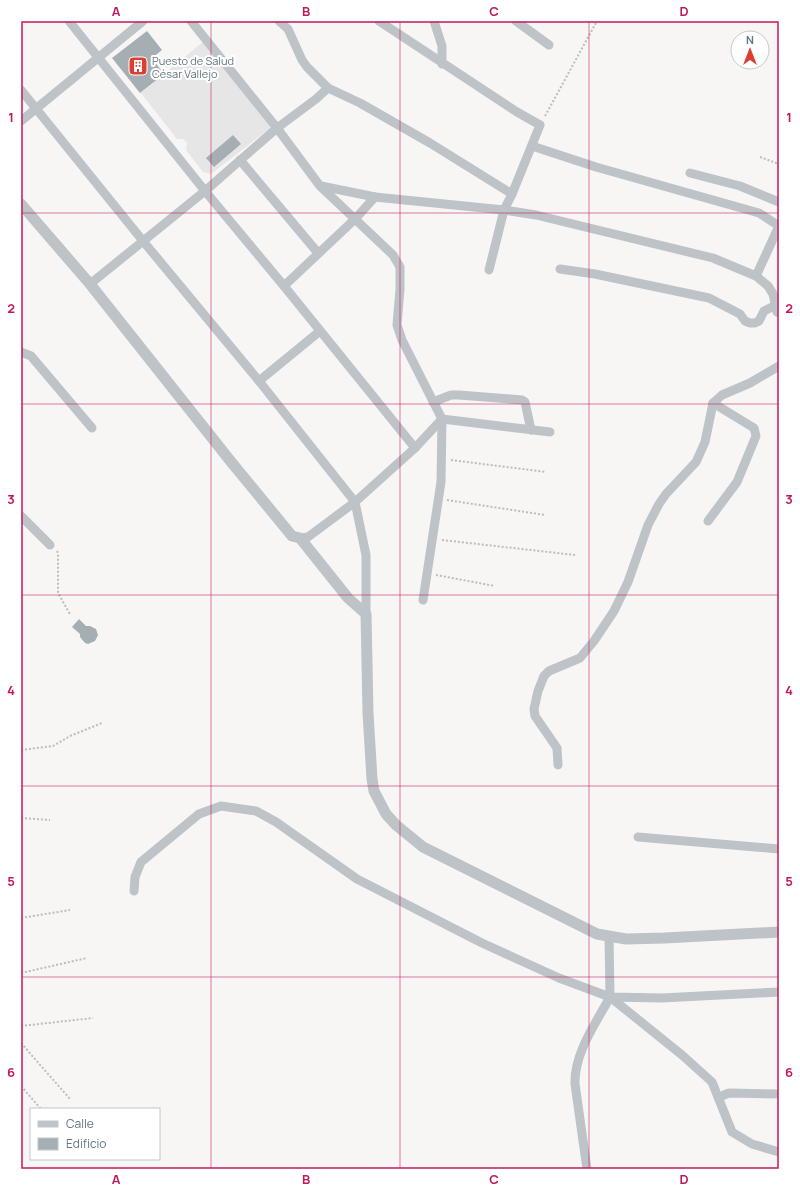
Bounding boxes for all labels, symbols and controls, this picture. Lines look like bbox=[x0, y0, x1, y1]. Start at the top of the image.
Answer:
text: A bbox=[112, 2, 121, 20]
text: B bbox=[302, 2, 310, 20]
text: C bbox=[489, 2, 499, 20]
text: D bbox=[679, 2, 689, 20]
north arrow bbox=[730, 30, 770, 70]
text: N bbox=[746, 32, 754, 47]
place label: Puesto de Salud César Vallejo bbox=[152, 53, 234, 81]
building icon: Puesto de Salud César Vallejo bbox=[127, 55, 149, 77]
text: 1 bbox=[8, 108, 14, 126]
text: 1 bbox=[786, 108, 792, 126]
text: 2 bbox=[7, 299, 15, 317]
text: 2 bbox=[785, 299, 793, 317]
text: 3 bbox=[7, 490, 15, 508]
text: 3 bbox=[785, 490, 793, 508]
text: 4 bbox=[7, 681, 15, 699]
text: 4 bbox=[785, 681, 793, 699]
text: 5 bbox=[7, 872, 15, 890]
text: 5 bbox=[785, 872, 793, 890]
text: 6 bbox=[7, 1063, 15, 1081]
text: 6 bbox=[785, 1063, 793, 1081]
legend bbox=[30, 1108, 160, 1160]
text: Calle bbox=[66, 1115, 94, 1132]
text: Edificio bbox=[66, 1135, 106, 1152]
text: A bbox=[112, 1170, 121, 1188]
text: B bbox=[302, 1170, 310, 1188]
text: C bbox=[489, 1170, 499, 1188]
text: D bbox=[679, 1170, 689, 1188]

